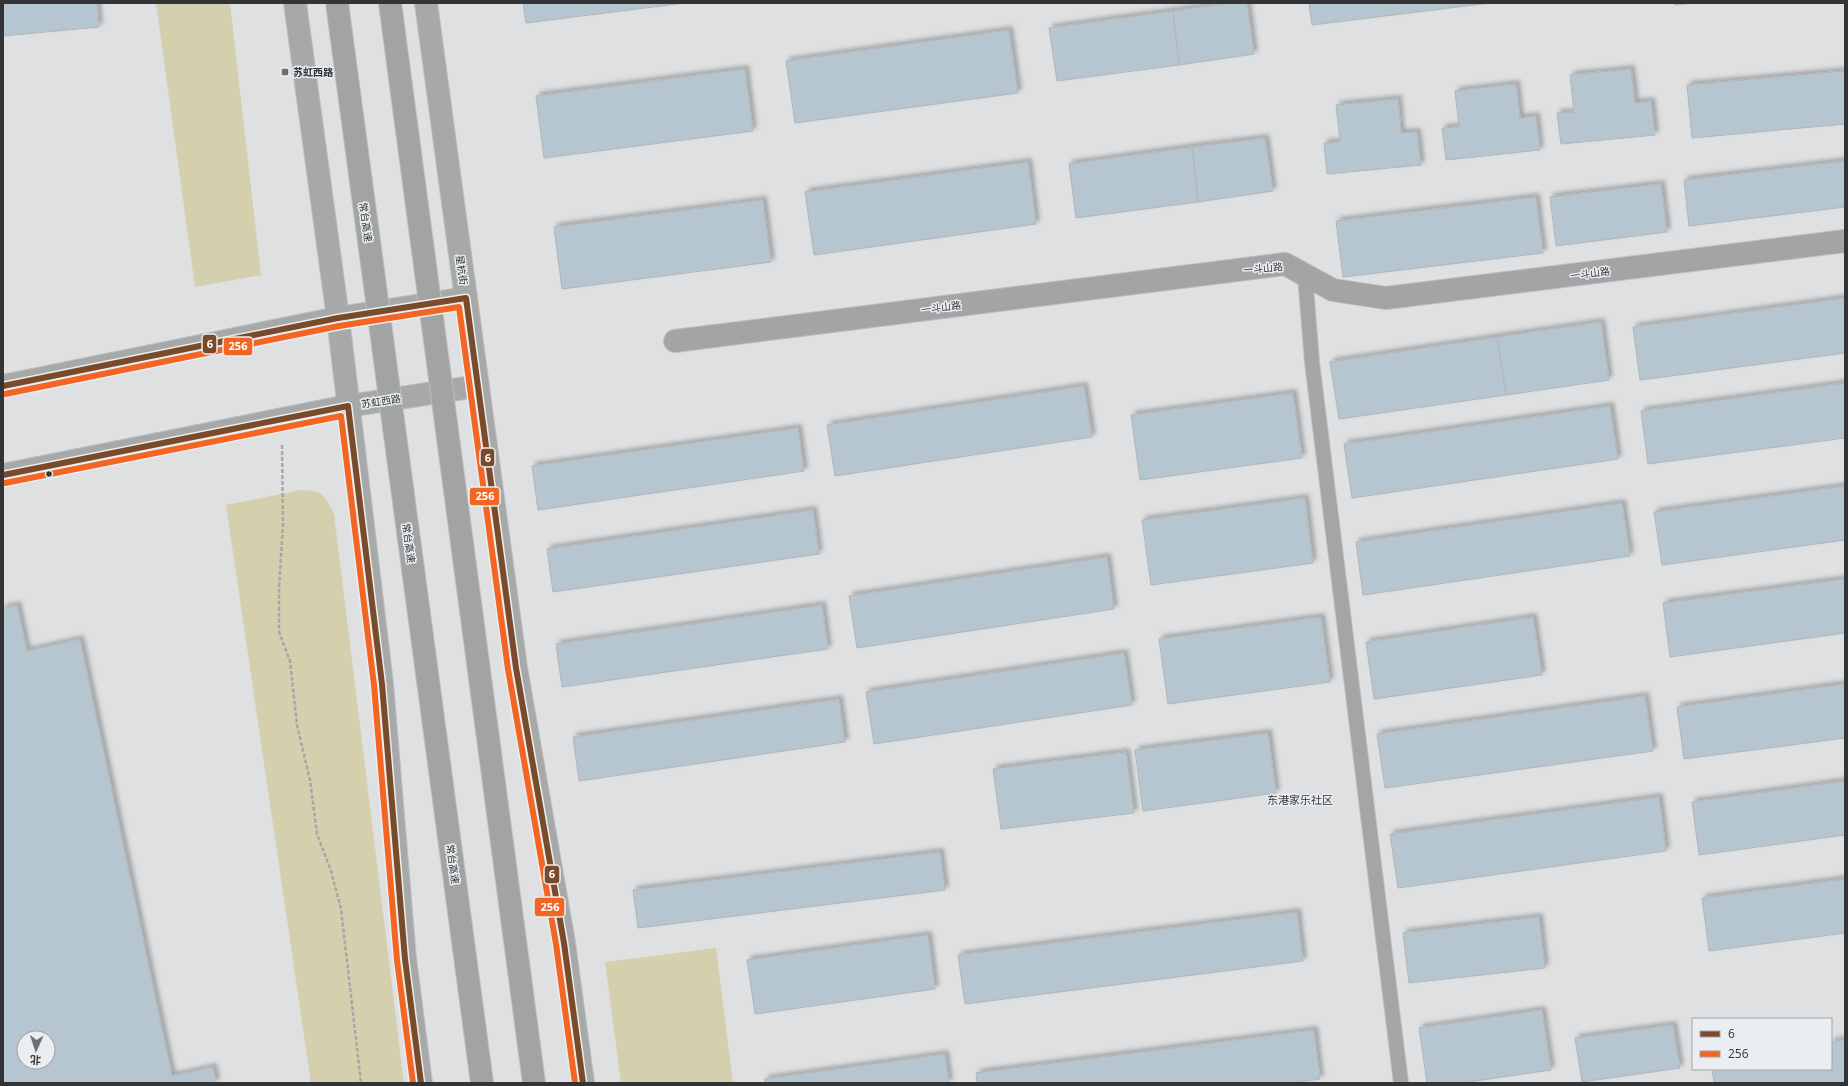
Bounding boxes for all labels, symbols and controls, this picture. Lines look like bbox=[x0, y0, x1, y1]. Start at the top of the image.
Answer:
place label: 苏虹西路 bbox=[293, 65, 334, 79]
marker: 苏虹西路 bbox=[280, 67, 290, 77]
street label: 常台高速 bbox=[356, 201, 376, 243]
street label: 星杭街 bbox=[453, 254, 471, 286]
street label: 一斗山路 bbox=[1242, 259, 1284, 277]
street label: 一斗山路 bbox=[1569, 264, 1611, 282]
street label: 一斗山路 bbox=[920, 298, 962, 316]
line badge: 6 bbox=[202, 334, 217, 354]
text: 6 bbox=[207, 336, 213, 351]
line badge: 256 bbox=[223, 337, 253, 356]
text: 256 bbox=[229, 338, 247, 353]
street label: 苏虹西路 bbox=[360, 391, 402, 411]
line badge: 6 bbox=[480, 448, 495, 467]
text: 6 bbox=[485, 450, 491, 465]
unlabelled marker bbox=[44, 469, 54, 479]
line badge: 256 bbox=[469, 487, 500, 506]
text: 256 bbox=[476, 488, 494, 503]
street label: 常台高速 bbox=[399, 522, 419, 564]
district label: 东港家乐社区 bbox=[1267, 792, 1333, 807]
street label: 常台高速 bbox=[443, 843, 463, 885]
line badge: 6 bbox=[544, 865, 560, 884]
text: 6 bbox=[549, 866, 555, 881]
line badge: 256 bbox=[534, 897, 565, 917]
text: 256 bbox=[541, 899, 559, 914]
legend bbox=[1692, 1018, 1832, 1070]
text: 6 bbox=[1728, 1025, 1735, 1042]
north arrow bbox=[16, 1030, 56, 1070]
text: 256 bbox=[1728, 1045, 1749, 1062]
text: 北 bbox=[30, 1053, 41, 1068]

